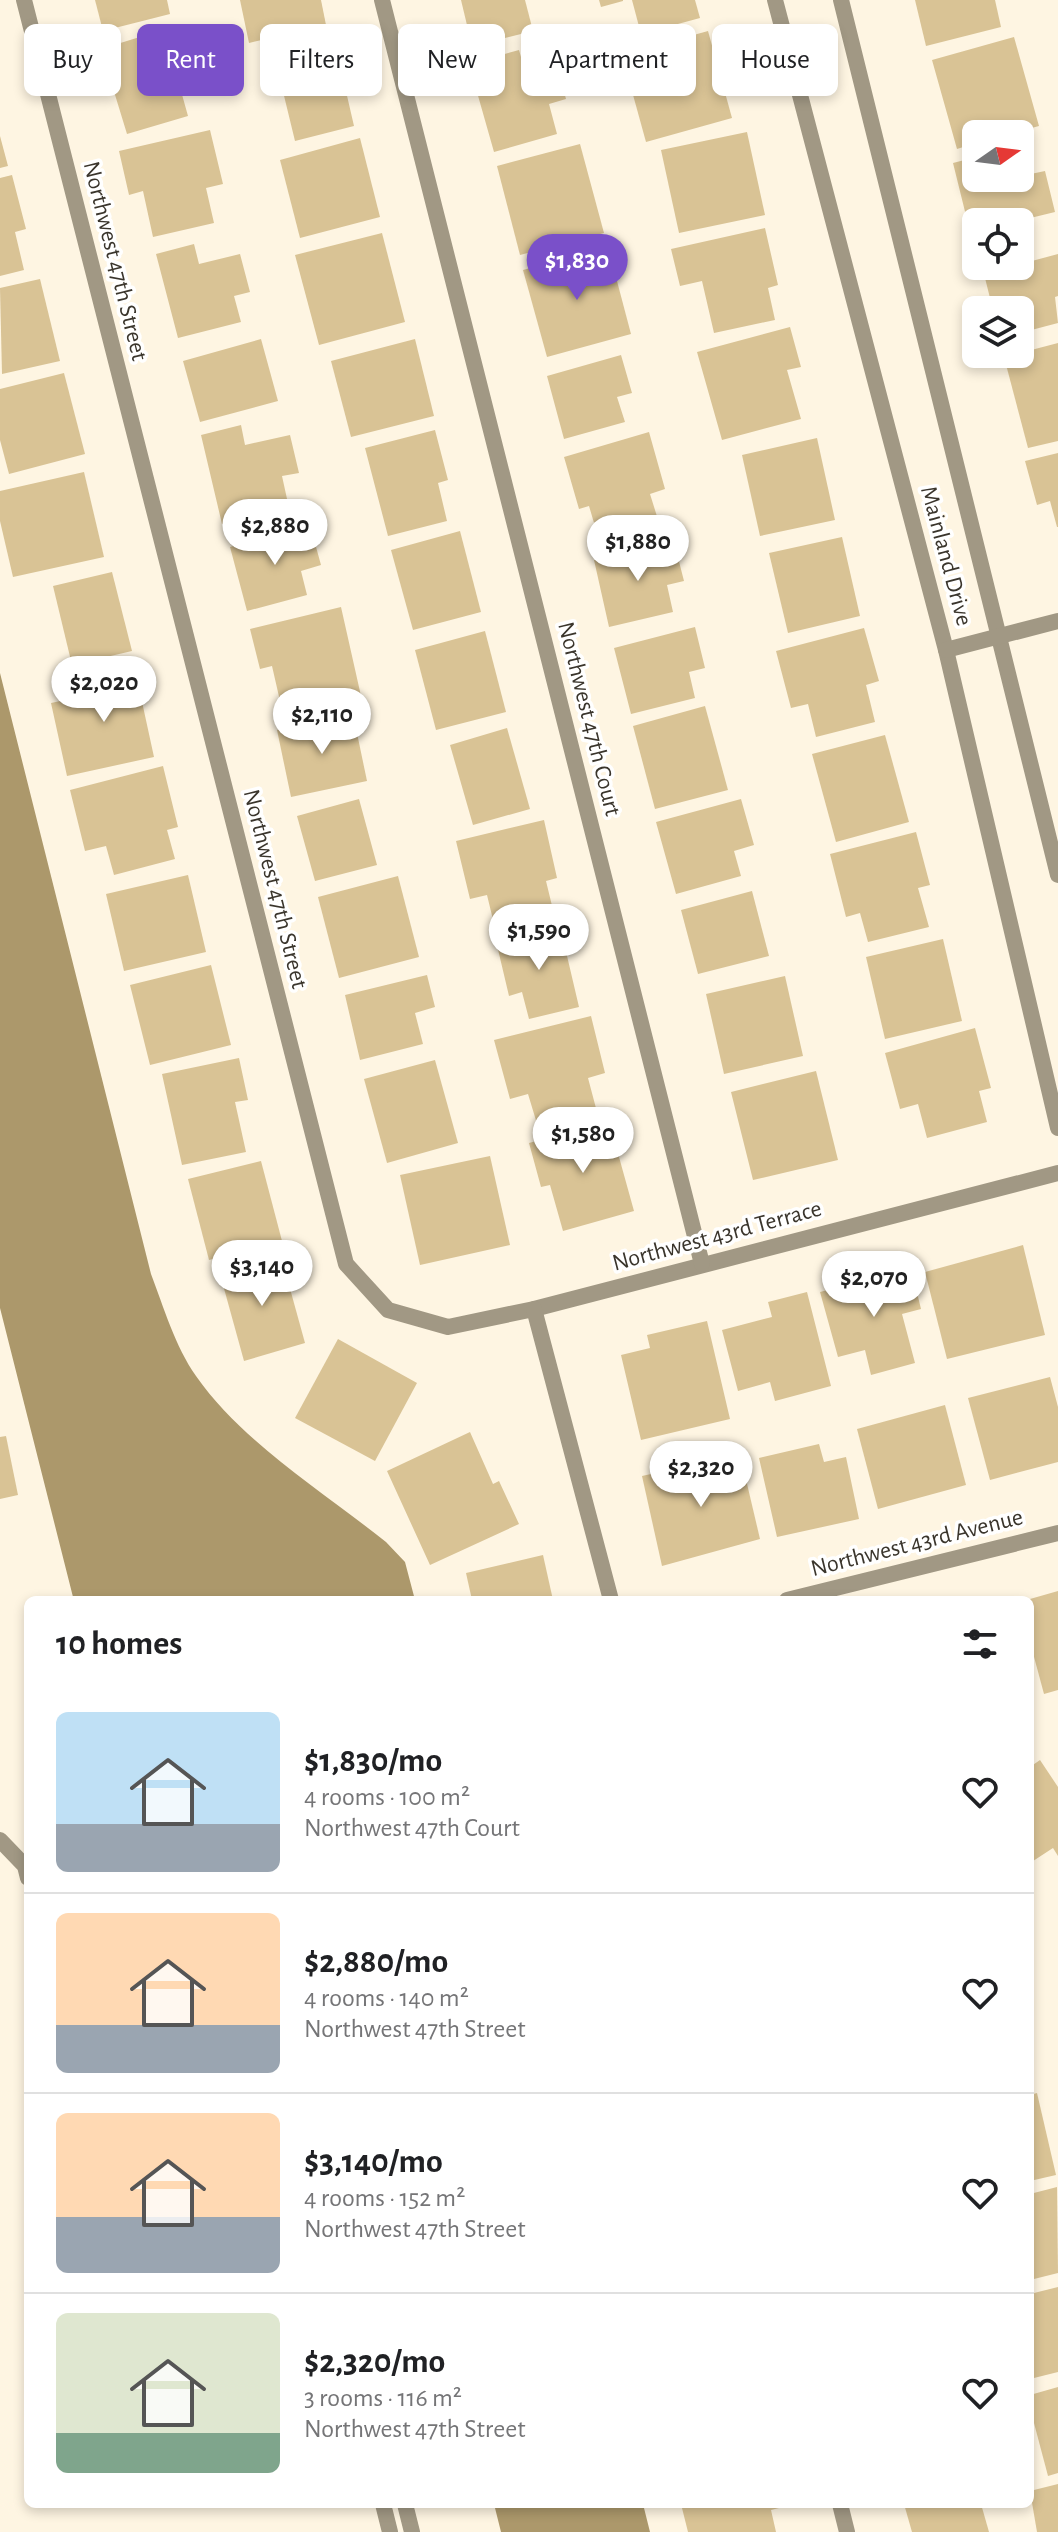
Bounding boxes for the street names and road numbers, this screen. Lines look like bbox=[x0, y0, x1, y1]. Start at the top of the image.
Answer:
street label: Northwest 47th Street bbox=[79, 159, 151, 363]
street label: Mainland Drive bbox=[916, 484, 976, 628]
street label: Northwest 47th Court bbox=[553, 619, 625, 819]
street label: Northwest 47th Street bbox=[239, 787, 311, 991]
street label: Northwest 43rd Terrace bbox=[610, 1196, 824, 1276]
street label: Northwest 43rd Avenue bbox=[808, 1505, 1026, 1581]

